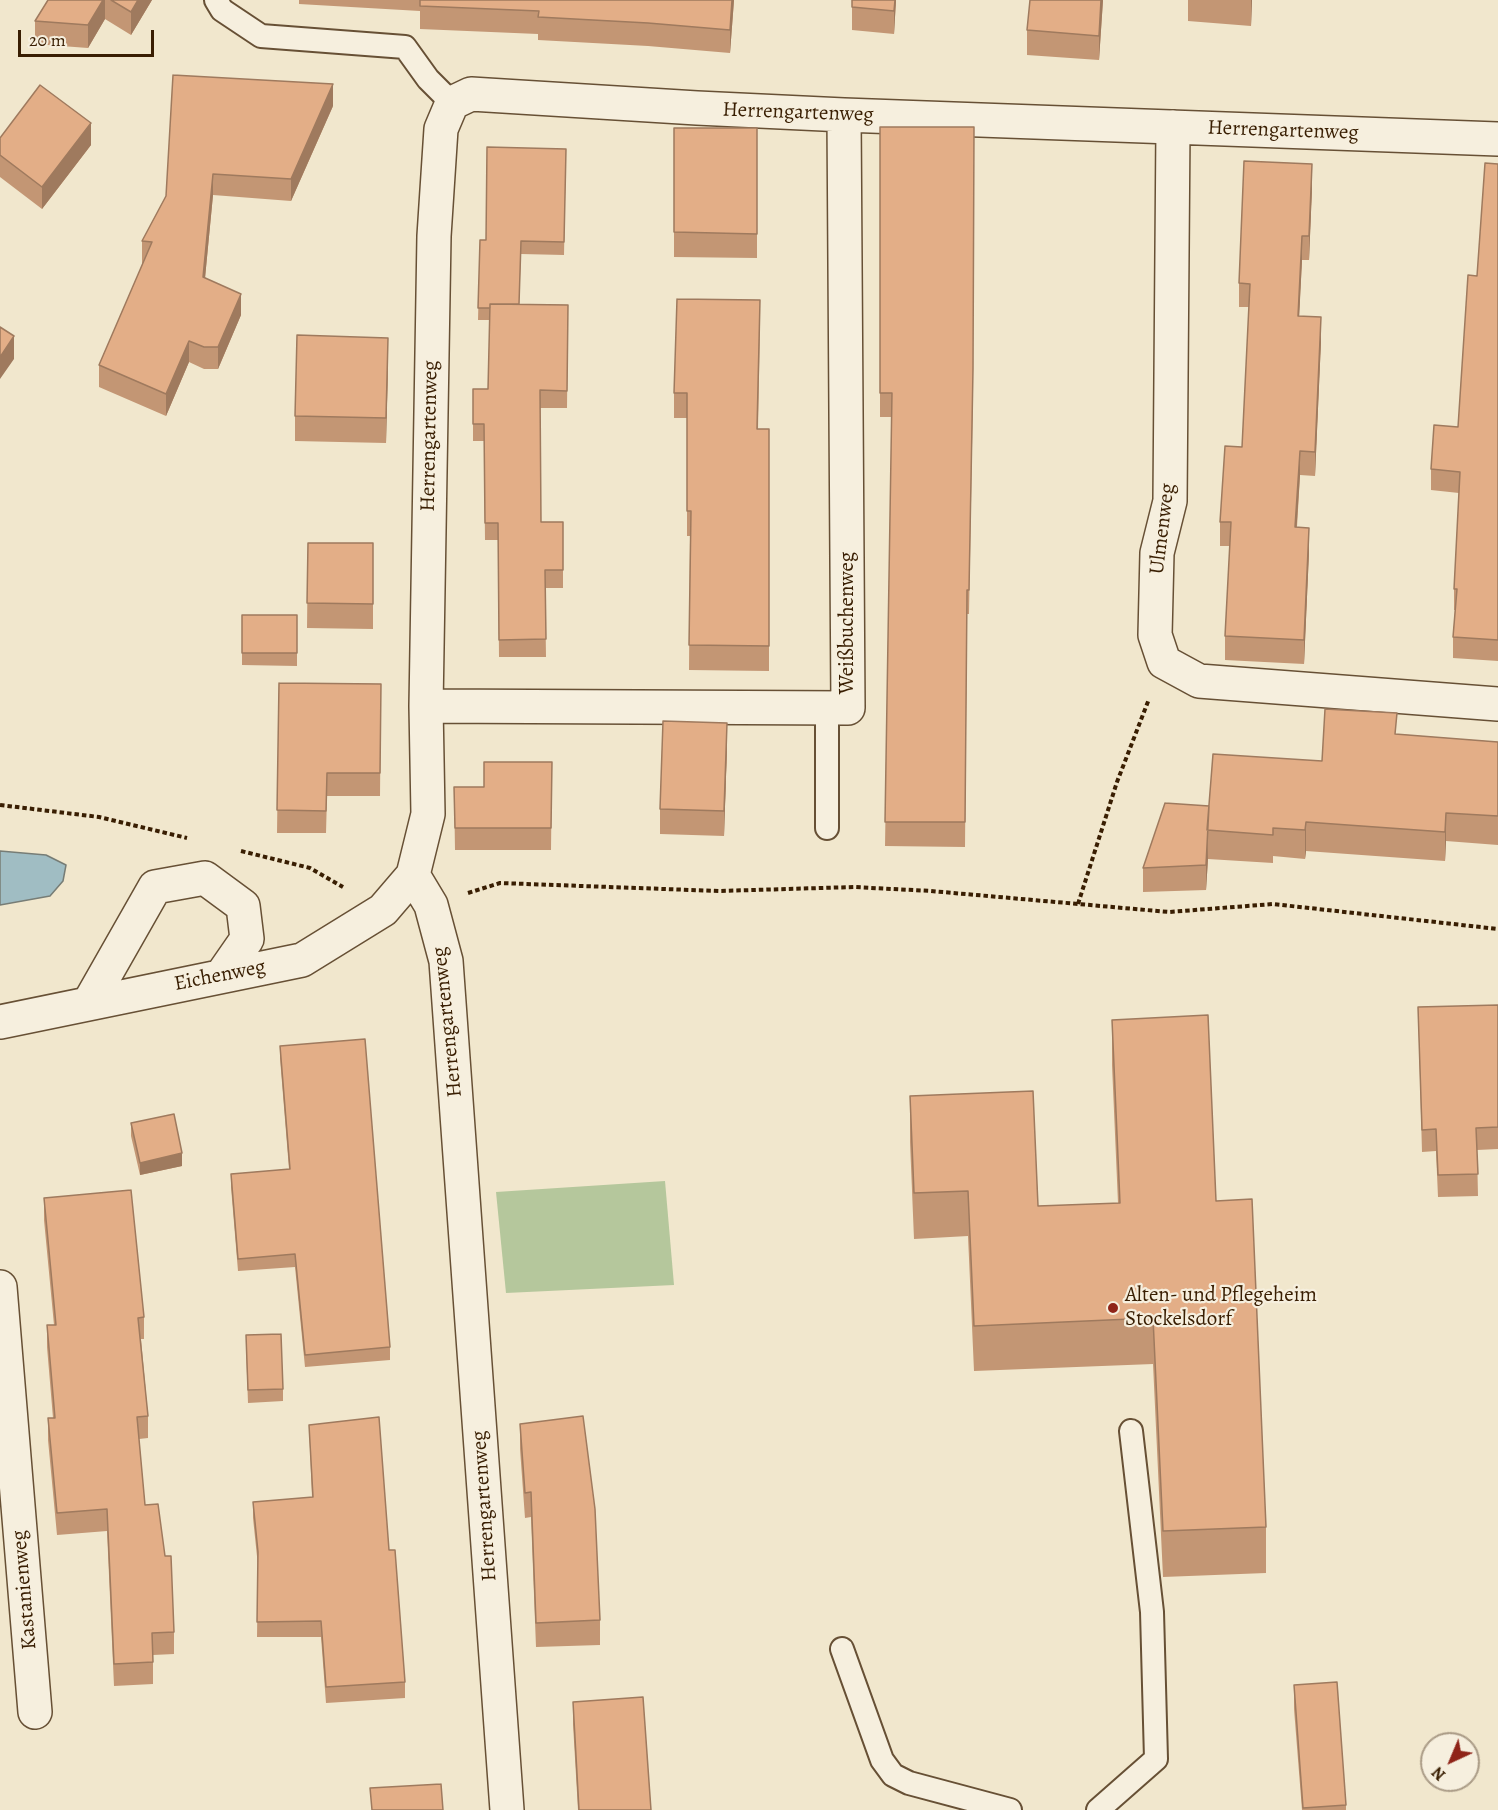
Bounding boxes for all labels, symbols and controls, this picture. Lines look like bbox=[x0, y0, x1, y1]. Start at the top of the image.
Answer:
scale bar bbox=[21, 18, 158, 56]
text: 20 m bbox=[29, 28, 66, 52]
street label: Herrengartenweg bbox=[722, 98, 874, 128]
street label: Herrengartenweg bbox=[1207, 116, 1359, 146]
street label: Herrengartenweg bbox=[416, 360, 444, 512]
street label: Ulmenweg bbox=[1145, 482, 1181, 576]
street label: Weißbuchenweg bbox=[835, 552, 861, 694]
street label: Herrengartenweg bbox=[428, 945, 468, 1099]
street label: Eichenweg bbox=[172, 955, 268, 997]
place label: Alten- und Pflegeheim Stockelsdorf bbox=[1125, 1283, 1317, 1333]
marker: Alten- und Pflegeheim Stockelsdorf bbox=[1106, 1301, 1120, 1315]
street label: Herrengartenweg bbox=[467, 1430, 503, 1582]
street label: Kastanienweg bbox=[7, 1529, 43, 1651]
north arrow bbox=[1420, 1732, 1480, 1792]
text: N bbox=[1427, 1762, 1451, 1785]

